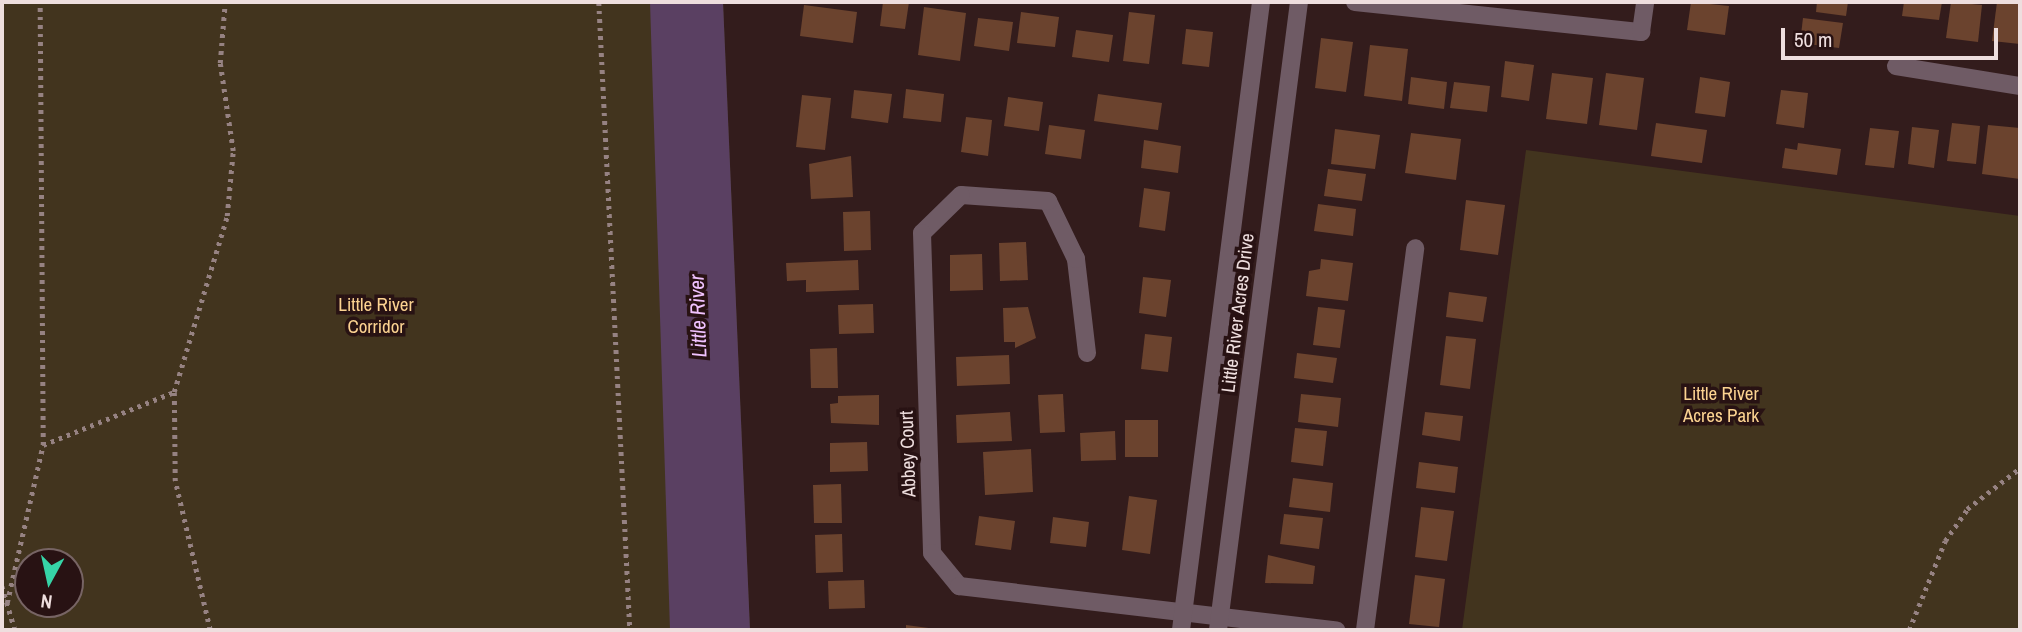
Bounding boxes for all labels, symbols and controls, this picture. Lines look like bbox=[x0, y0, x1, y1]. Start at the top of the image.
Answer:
scale bar bbox=[1784, 14, 2001, 58]
text: 50 m bbox=[1794, 25, 1832, 54]
street label: Little River Acres Drive bbox=[1217, 232, 1259, 394]
water label: Little River bbox=[684, 274, 712, 358]
park label: Little River Corridor bbox=[338, 294, 414, 338]
park label: Little River Acres Park bbox=[1683, 383, 1759, 427]
street label: Abbey Court bbox=[895, 410, 921, 498]
north arrow bbox=[14, 548, 84, 618]
text: N bbox=[39, 588, 54, 615]

